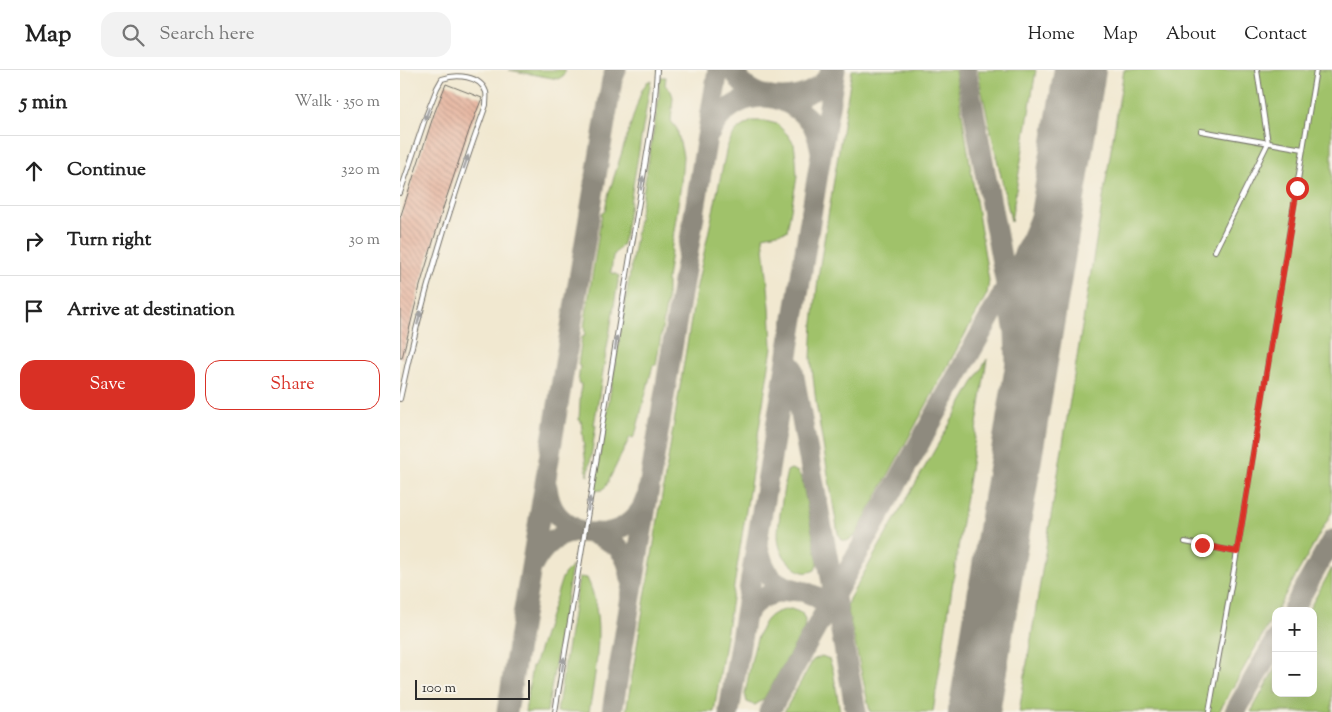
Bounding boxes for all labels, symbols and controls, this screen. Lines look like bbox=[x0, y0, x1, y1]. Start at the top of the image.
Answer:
search box bbox=[101, 12, 451, 57]
text: Map bbox=[25, 18, 71, 52]
icon: search bbox=[119, 21, 147, 49]
text: Search here bbox=[159, 21, 255, 48]
text: Home bbox=[1028, 22, 1075, 48]
text: Map bbox=[1103, 22, 1138, 48]
text: About bbox=[1166, 22, 1216, 48]
text: Contact bbox=[1244, 22, 1307, 48]
text: 5 min bbox=[20, 88, 67, 118]
text: Walk · 350 m bbox=[295, 91, 380, 114]
one-way arrow bbox=[423, 107, 431, 122]
one-way arrow bbox=[462, 154, 470, 169]
icon: ahead bbox=[20, 157, 48, 185]
text: Continue bbox=[67, 157, 146, 184]
text: 320 m bbox=[341, 159, 380, 182]
one-way arrow bbox=[639, 175, 647, 191]
route start bbox=[1286, 177, 1309, 200]
icon: right bbox=[20, 227, 48, 255]
text: Turn right bbox=[67, 227, 151, 254]
text: 30 m bbox=[349, 229, 380, 252]
icon: arrive bbox=[20, 297, 48, 325]
text: Arrive at destination bbox=[67, 297, 235, 324]
one-way arrow bbox=[415, 310, 423, 325]
one-way arrow bbox=[612, 335, 620, 351]
button: Save bbox=[20, 360, 195, 410]
button: Share bbox=[205, 360, 380, 410]
one-way arrow bbox=[586, 495, 594, 511]
route end bbox=[1191, 534, 1214, 557]
map controls bbox=[1272, 607, 1317, 697]
button: + bbox=[1272, 607, 1317, 652]
button: − bbox=[1272, 652, 1317, 697]
one-way arrow bbox=[559, 656, 567, 672]
scale bar bbox=[415, 677, 530, 700]
text: 100 m bbox=[422, 679, 456, 699]

